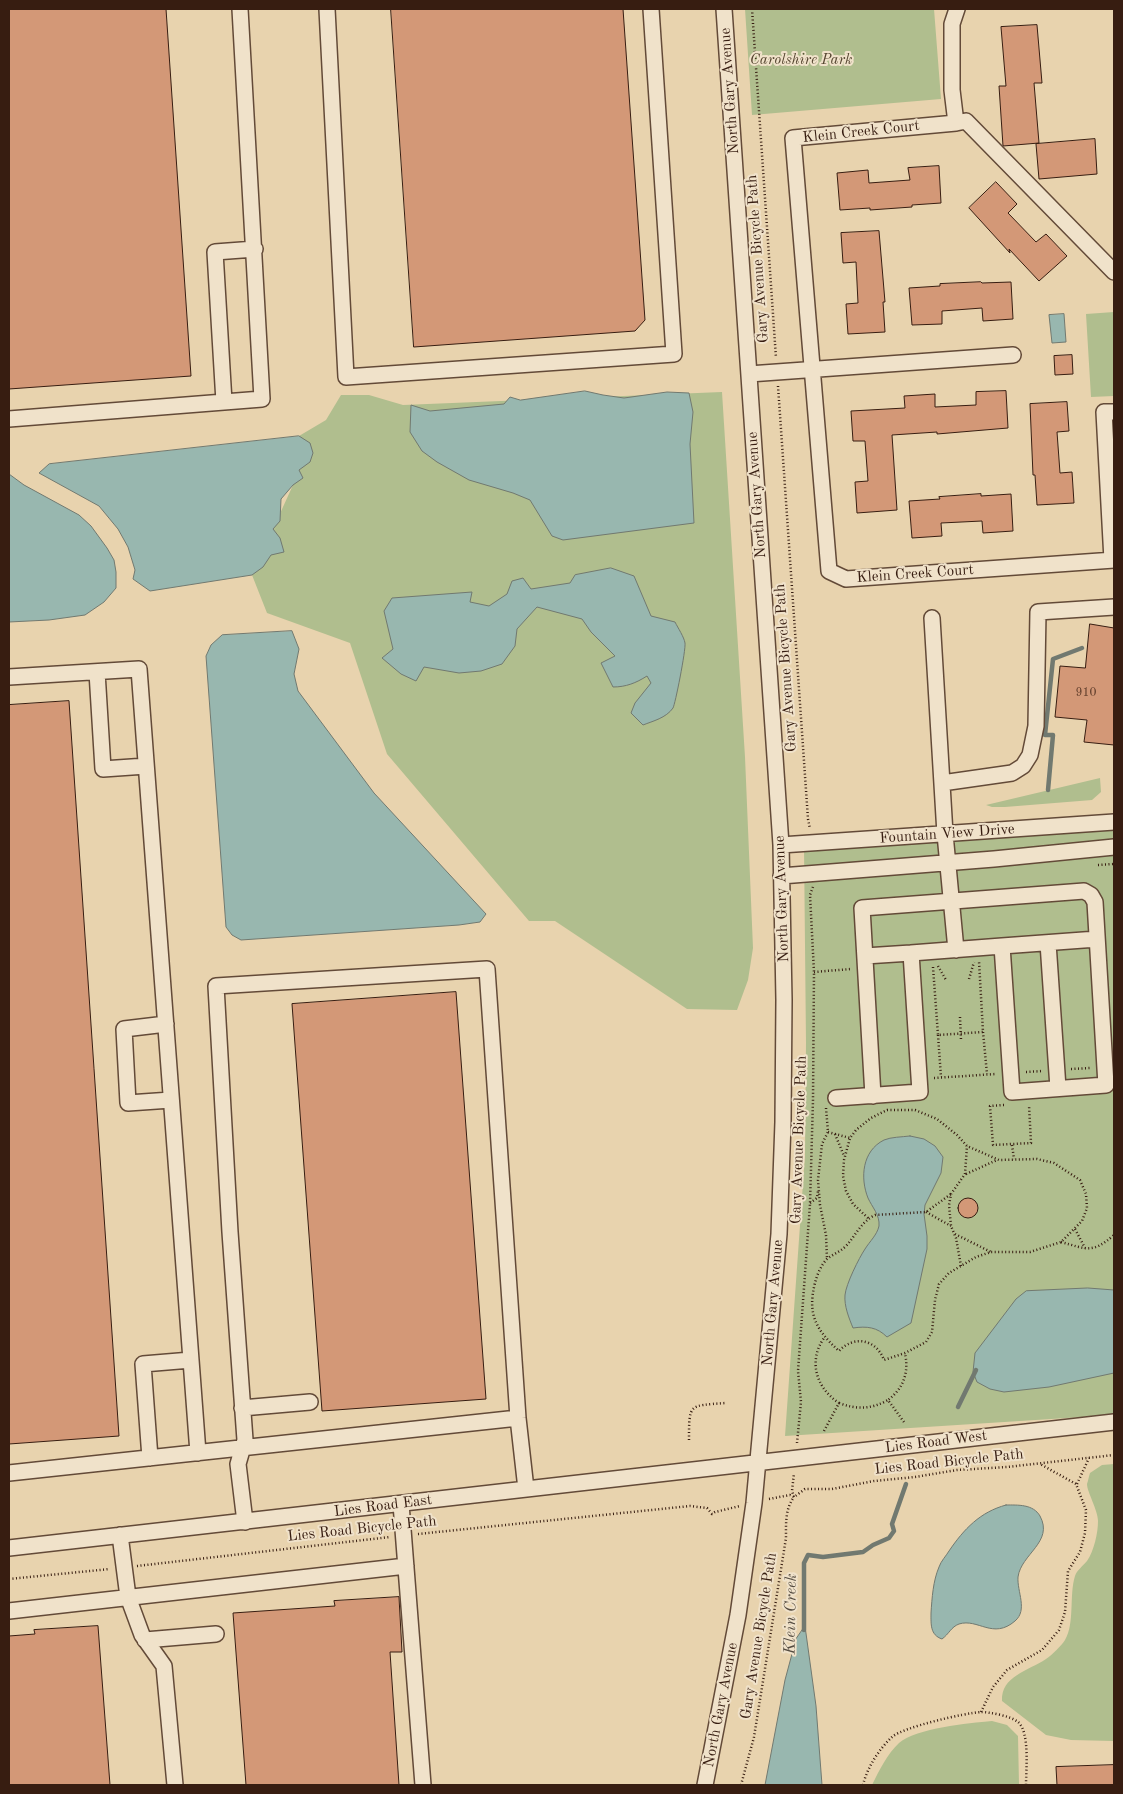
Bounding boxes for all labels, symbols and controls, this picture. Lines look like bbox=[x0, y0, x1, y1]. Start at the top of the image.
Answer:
street label: North Gary Avenue bbox=[717, 27, 743, 155]
park label: Carolshire Park bbox=[750, 51, 852, 69]
street label: Klein Creek Court bbox=[802, 117, 920, 147]
street label: Gary Avenue Bicycle Path bbox=[743, 174, 773, 344]
street label: North Gary Avenue bbox=[744, 431, 770, 559]
street label: Klein Creek Court bbox=[856, 561, 974, 587]
street label: Gary Avenue Bicycle Path bbox=[771, 583, 801, 753]
house number: 910 bbox=[1076, 686, 1096, 700]
street label: Fountain View Drive bbox=[879, 820, 1015, 848]
street label: North Gary Avenue bbox=[771, 835, 793, 963]
street label: Gary Avenue Bicycle Path bbox=[787, 1055, 811, 1225]
street label: North Gary Avenue bbox=[759, 1239, 787, 1367]
street label: Lies Road West bbox=[884, 1427, 988, 1457]
street label: Lies Road Bicycle Path bbox=[874, 1445, 1024, 1479]
street label: Lies Road East bbox=[333, 1491, 433, 1521]
street label: Lies Road Bicycle Path bbox=[287, 1512, 437, 1546]
street label: Gary Avenue Bicycle Path bbox=[737, 1551, 781, 1721]
water label: Klein Creek bbox=[781, 1573, 801, 1655]
street label: North Gary Avenue bbox=[700, 1641, 742, 1769]

